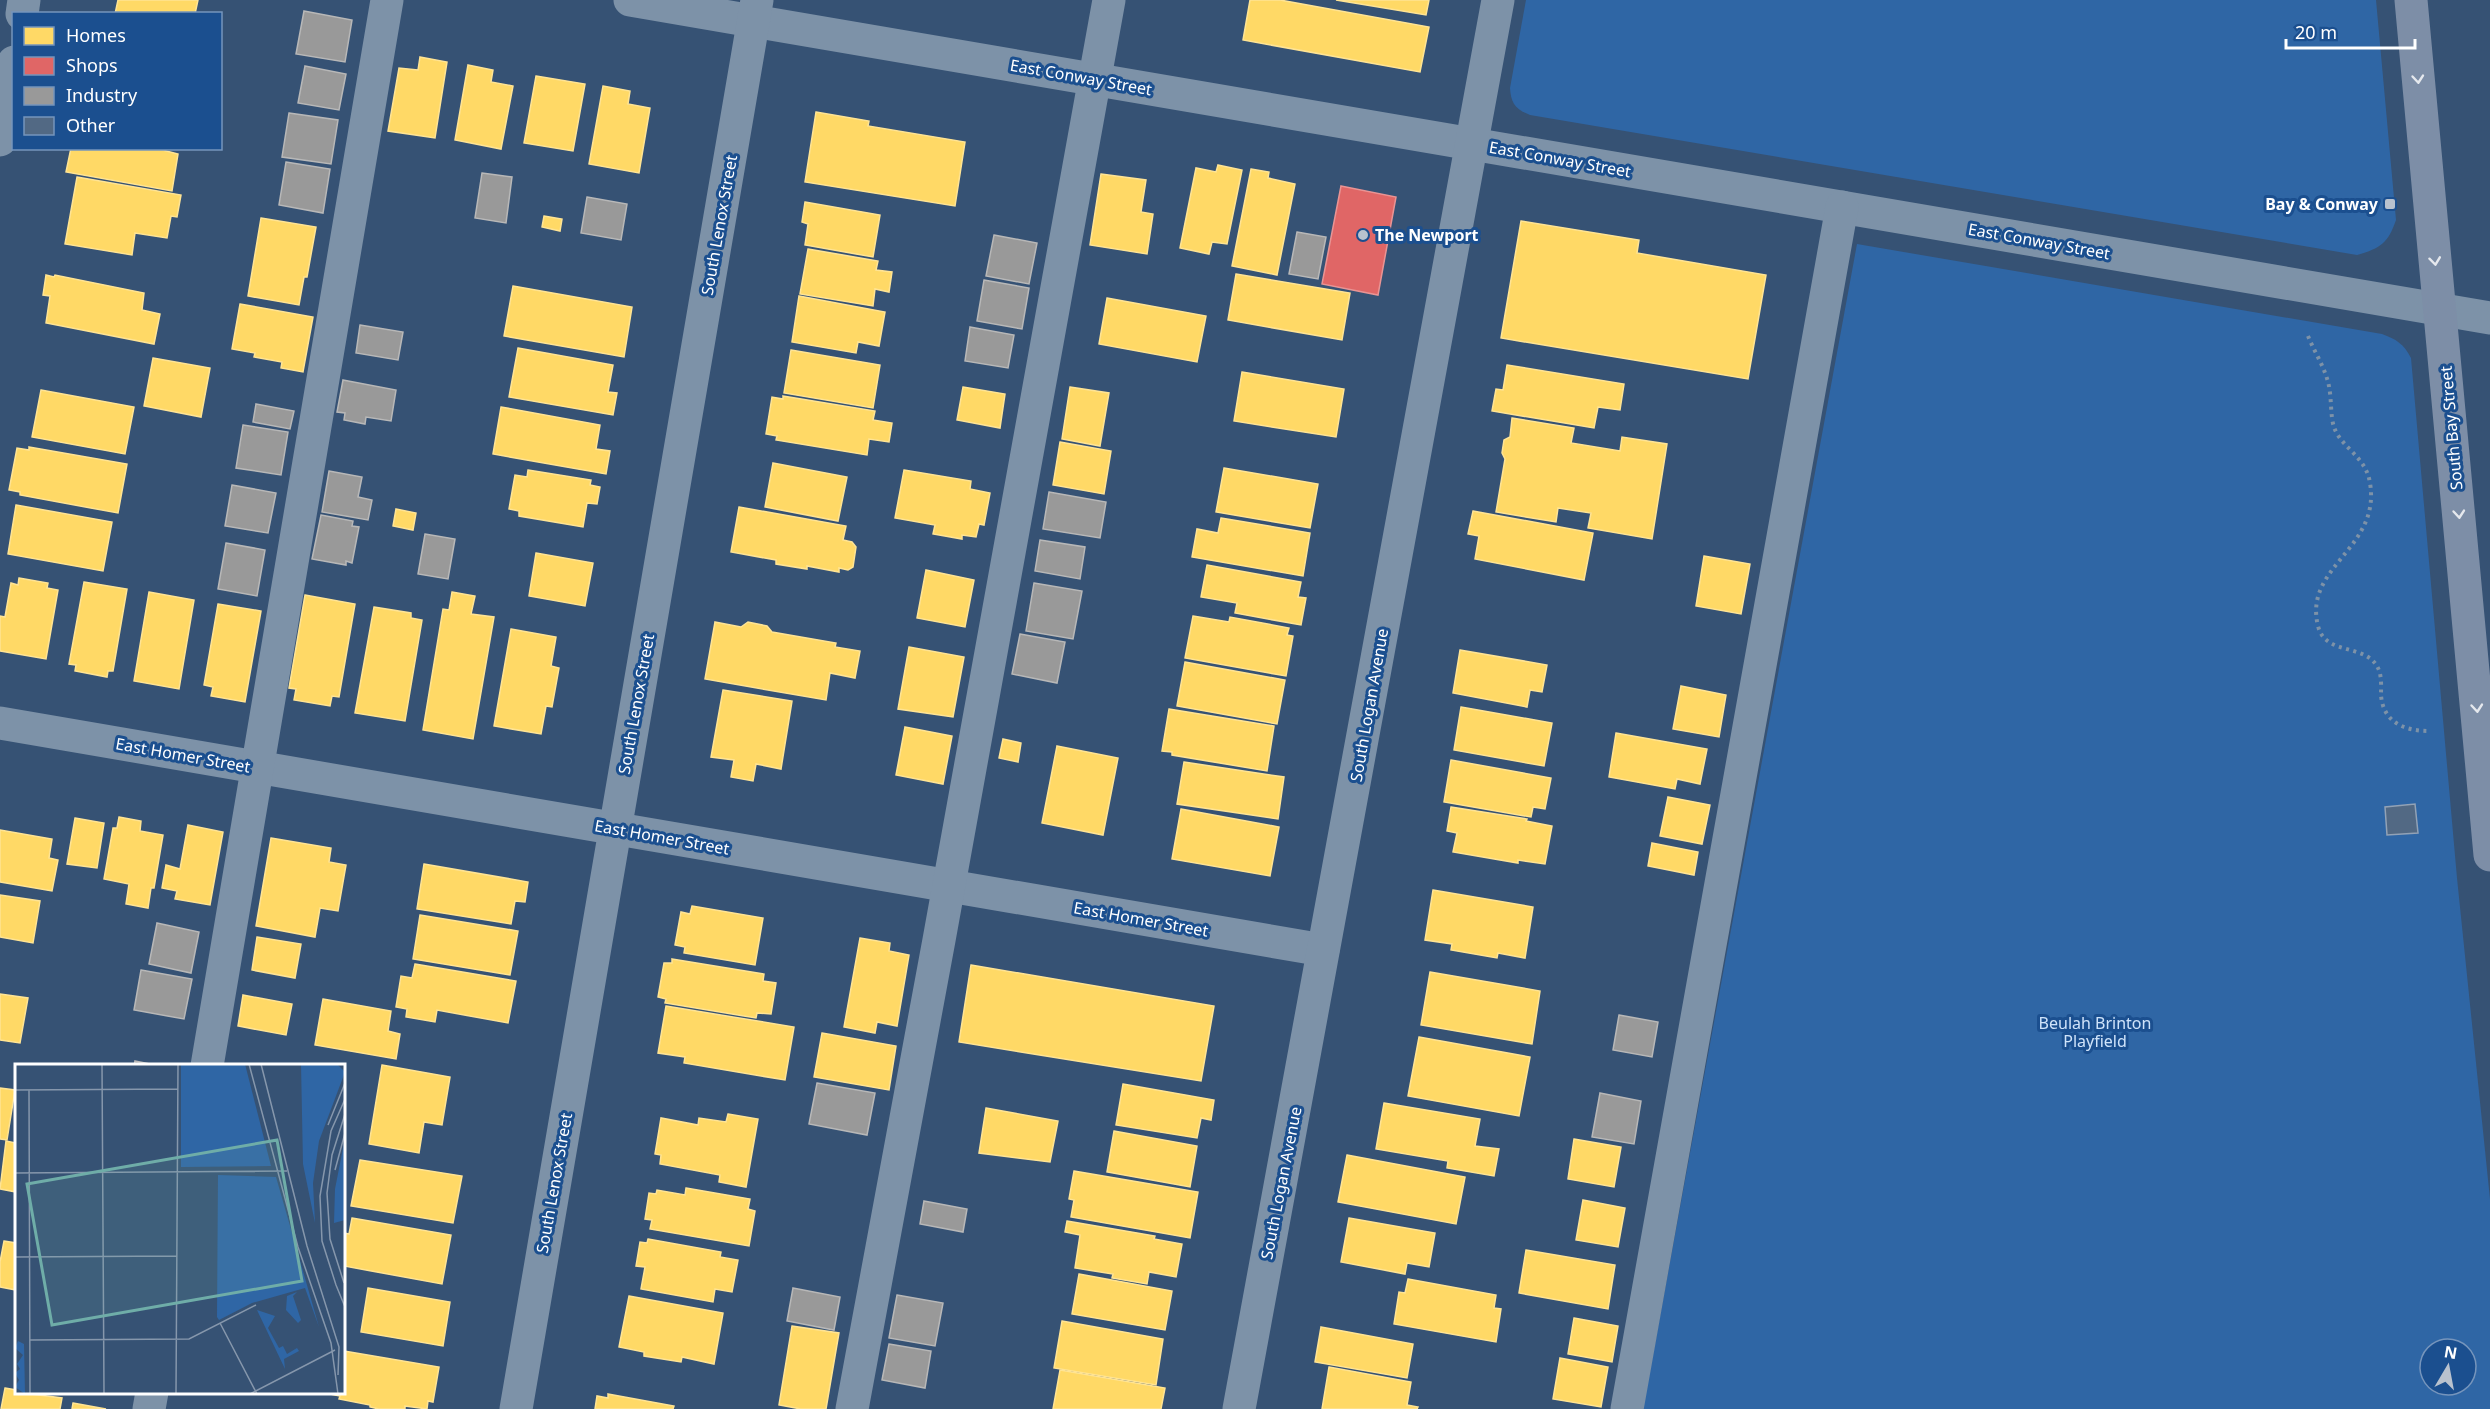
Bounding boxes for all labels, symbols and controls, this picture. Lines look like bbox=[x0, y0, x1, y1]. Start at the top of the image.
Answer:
legend bbox=[12, 12, 222, 150]
scale bar bbox=[2286, 12, 2415, 50]
text: 20 m bbox=[2295, 20, 2337, 44]
text: Homes bbox=[66, 23, 126, 47]
text: Shops bbox=[66, 53, 118, 77]
street label: East Conway Street bbox=[1008, 54, 1154, 100]
one-way arrow bbox=[2411, 75, 2424, 84]
text: Industry bbox=[66, 83, 138, 107]
text: Other bbox=[66, 113, 116, 137]
street label: East Conway Street bbox=[1487, 136, 1633, 182]
street label: South Lenox Street bbox=[696, 153, 742, 297]
place label: Bay & Conway bbox=[2265, 193, 2379, 215]
marker: Bay & Conway bbox=[2383, 197, 2397, 211]
street label: East Conway Street bbox=[1966, 218, 2112, 264]
place label: The Newport bbox=[1375, 224, 1479, 246]
marker: The Newport bbox=[1356, 228, 1370, 242]
one-way arrow bbox=[2429, 257, 2441, 266]
street label: South Bay Street bbox=[2435, 365, 2467, 491]
one-way arrow bbox=[2452, 510, 2465, 519]
street label: South Logan Avenue bbox=[1345, 627, 1393, 783]
street label: South Lenox Street bbox=[613, 632, 659, 776]
one-way arrow bbox=[2470, 704, 2483, 713]
street label: East Homer Street bbox=[114, 732, 252, 778]
street label: East Homer Street bbox=[593, 814, 731, 860]
street label: East Homer Street bbox=[1072, 896, 1210, 942]
park label: Beulah Brinton Playfield bbox=[2039, 1012, 2151, 1052]
inset map bbox=[15, 1064, 345, 1394]
street label: South Logan Avenue bbox=[1255, 1105, 1307, 1261]
street label: South Lenox Street bbox=[531, 1111, 577, 1255]
north arrow bbox=[2418, 1337, 2478, 1397]
text: N bbox=[2442, 1340, 2459, 1364]

